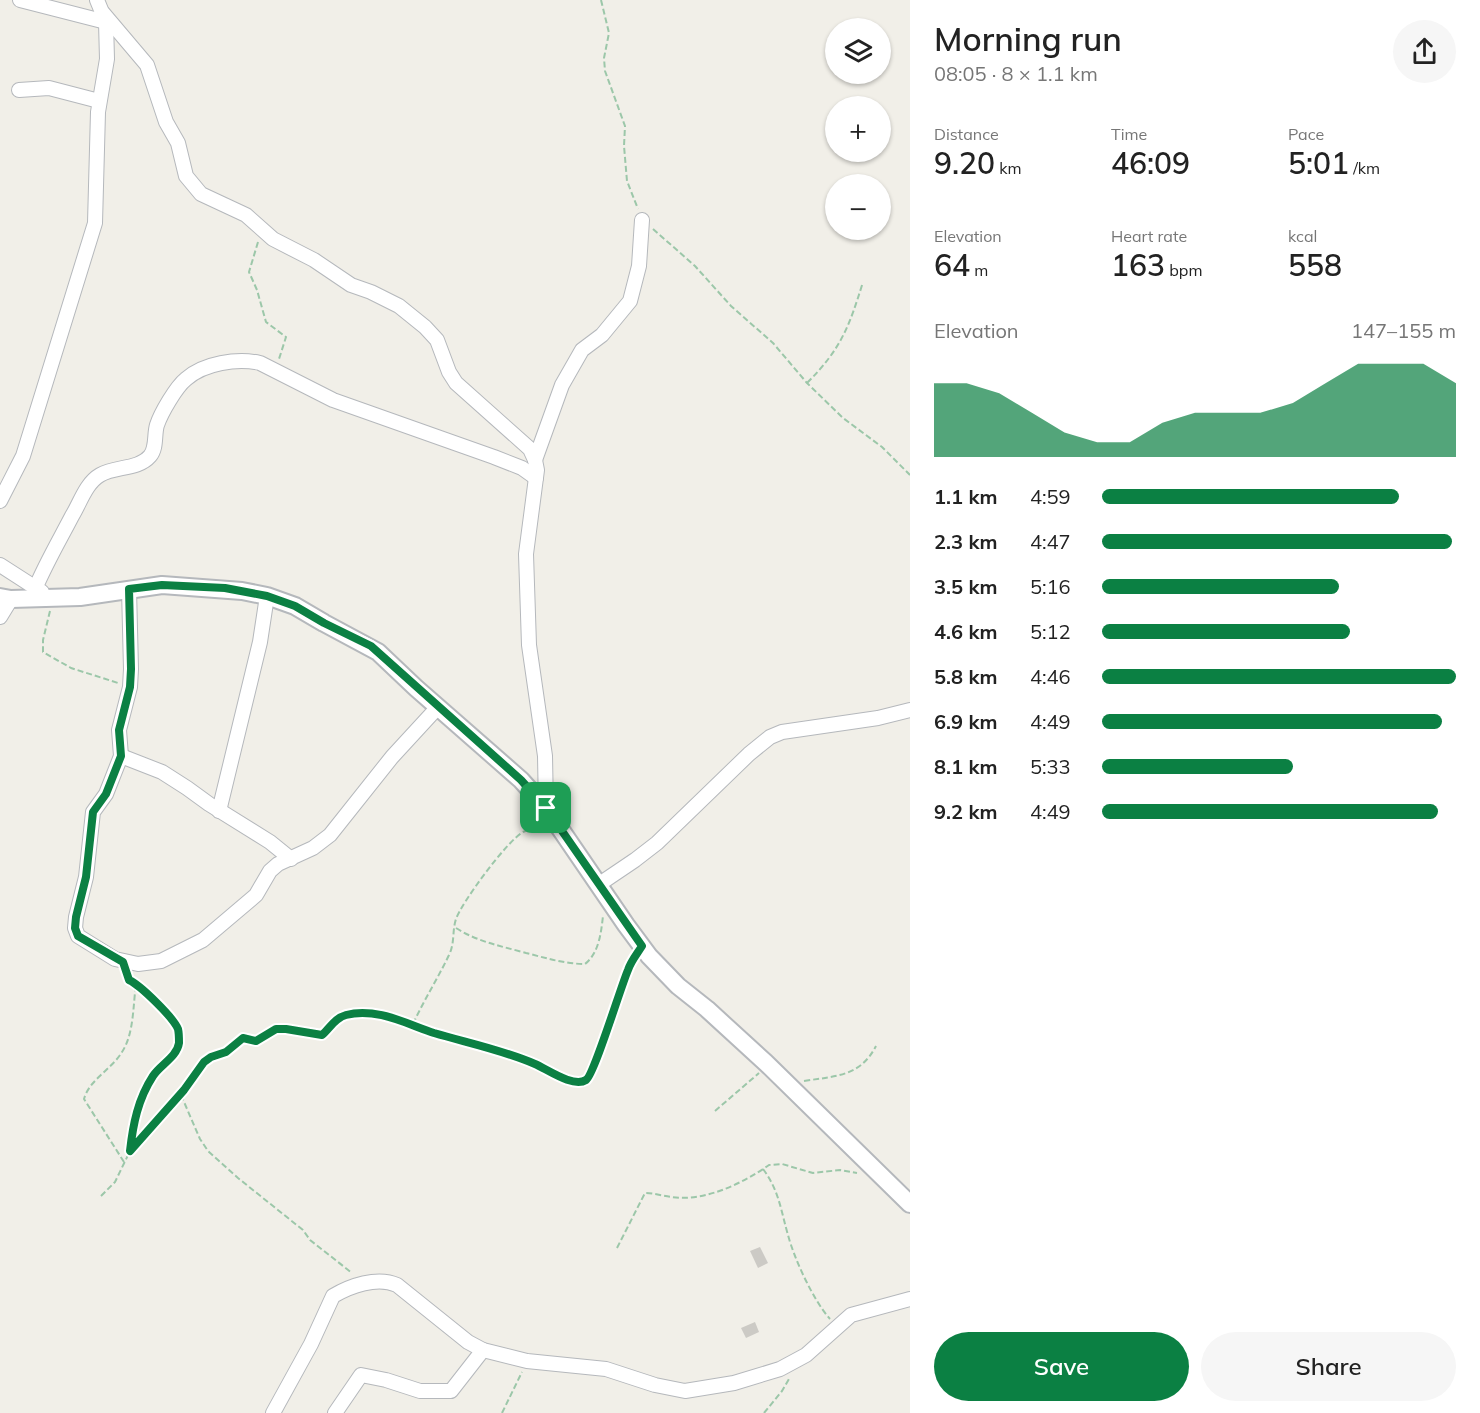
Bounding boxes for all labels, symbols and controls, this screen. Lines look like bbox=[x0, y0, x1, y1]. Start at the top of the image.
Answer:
map controls bbox=[825, 18, 891, 240]
button: layers bbox=[825, 18, 891, 84]
text: Morning run bbox=[934, 18, 1122, 59]
button: share bbox=[1393, 20, 1456, 83]
text: 08:05 · 8 × 1.1 km bbox=[934, 61, 1098, 86]
button: + bbox=[825, 96, 891, 162]
text: Distance bbox=[934, 124, 999, 144]
text: Time bbox=[1111, 124, 1147, 144]
text: Pace bbox=[1288, 124, 1324, 144]
text: 9.20 bbox=[934, 144, 995, 182]
text: 46:09 bbox=[1111, 144, 1190, 182]
text: 5:01 bbox=[1288, 144, 1349, 182]
text: km bbox=[995, 158, 1022, 178]
text: /km bbox=[1349, 158, 1380, 178]
button: − bbox=[825, 174, 891, 240]
text: Elevation bbox=[934, 226, 1002, 246]
text: Heart rate bbox=[1111, 226, 1187, 246]
text: kcal bbox=[1288, 226, 1317, 246]
text: 64 bbox=[934, 246, 970, 284]
text: 163 bbox=[1111, 246, 1165, 284]
text: 558 bbox=[1288, 246, 1342, 284]
text: m bbox=[970, 260, 988, 280]
text: bpm bbox=[1165, 260, 1202, 280]
text: Elevation bbox=[934, 318, 1019, 343]
text: 147–155 m bbox=[1351, 318, 1456, 343]
text: 1.1 km bbox=[934, 484, 997, 509]
text: 4:59 bbox=[1030, 484, 1071, 509]
text: 2.3 km bbox=[934, 529, 997, 554]
text: 4:47 bbox=[1030, 529, 1071, 554]
text: 3.5 km bbox=[934, 574, 997, 599]
text: 5:16 bbox=[1030, 574, 1071, 599]
text: 4.6 km bbox=[934, 619, 997, 644]
text: 5:12 bbox=[1030, 619, 1071, 644]
text: 5.8 km bbox=[934, 664, 997, 689]
text: 4:46 bbox=[1030, 664, 1071, 689]
text: 6.9 km bbox=[934, 709, 997, 734]
text: 4:49 bbox=[1030, 709, 1071, 734]
text: 8.1 km bbox=[934, 754, 997, 779]
text: 5:33 bbox=[1030, 754, 1071, 779]
pin bbox=[520, 782, 571, 833]
icon: arrive bbox=[529, 791, 562, 824]
text: 9.2 km bbox=[934, 799, 997, 824]
text: 4:49 bbox=[1030, 799, 1071, 824]
button: Save bbox=[934, 1332, 1189, 1401]
button: Share bbox=[1201, 1332, 1456, 1401]

